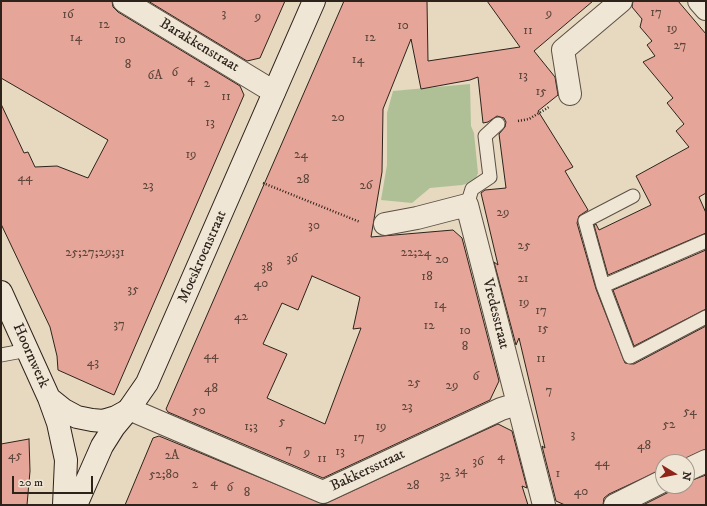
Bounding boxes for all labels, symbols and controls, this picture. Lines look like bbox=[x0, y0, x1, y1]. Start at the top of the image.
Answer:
house number: 17 bbox=[650, 5, 662, 21]
house number: 3 bbox=[222, 6, 226, 22]
house number: 9 bbox=[546, 6, 552, 22]
house number: 16 bbox=[62, 7, 74, 23]
house number: 9 bbox=[255, 9, 261, 25]
street label: Barakkenstraat bbox=[156, 15, 242, 77]
house number: 12 bbox=[98, 17, 110, 33]
house number: 10 bbox=[397, 18, 409, 34]
house number: 19 bbox=[666, 21, 678, 37]
house number: 11 bbox=[523, 23, 533, 39]
house number: 14 bbox=[70, 30, 82, 46]
house number: 12 bbox=[364, 30, 376, 46]
house number: 10 bbox=[114, 32, 126, 48]
house number: 27 bbox=[674, 38, 686, 54]
house number: 14 bbox=[352, 52, 364, 68]
house number: 8 bbox=[125, 57, 131, 73]
house number: 6 bbox=[172, 65, 178, 81]
house number: 6A bbox=[147, 68, 163, 84]
house number: 13 bbox=[518, 68, 528, 84]
house number: 4 bbox=[187, 71, 195, 87]
house number: 2 bbox=[204, 76, 210, 92]
house number: 15 bbox=[535, 84, 547, 100]
house number: 11 bbox=[221, 89, 231, 105]
house number: 20 bbox=[331, 110, 345, 126]
house number: 13 bbox=[205, 115, 215, 131]
house number: 19 bbox=[185, 147, 197, 163]
house number: 24 bbox=[294, 147, 308, 163]
house number: 44 bbox=[18, 170, 32, 186]
house number: 28 bbox=[297, 172, 309, 188]
house number: 23 bbox=[142, 178, 154, 194]
house number: 26 bbox=[359, 178, 373, 194]
house number: 29 bbox=[497, 205, 509, 221]
street label: Moeskroenstraat bbox=[175, 208, 231, 306]
house number: 30 bbox=[308, 218, 320, 234]
house number: 25 bbox=[518, 238, 530, 254]
house number: 25;27;29;31 bbox=[65, 245, 125, 261]
house number: 22;24 bbox=[401, 245, 431, 261]
house number: 36 bbox=[286, 251, 298, 267]
house number: 20 bbox=[435, 252, 449, 268]
house number: 38 bbox=[261, 260, 273, 276]
house number: 18 bbox=[421, 269, 433, 285]
house number: 21 bbox=[517, 271, 529, 287]
house number: 40 bbox=[254, 276, 268, 292]
street label: Vredesstraat bbox=[478, 277, 512, 351]
house number: 35 bbox=[127, 282, 139, 298]
house number: 19 bbox=[518, 295, 530, 311]
house number: 14 bbox=[434, 297, 446, 313]
house number: 17 bbox=[535, 303, 547, 319]
house number: 42 bbox=[234, 309, 248, 325]
house number: 37 bbox=[113, 317, 125, 333]
house number: 12 bbox=[423, 318, 435, 334]
street label: Hoornwerk bbox=[8, 321, 52, 391]
house number: 15 bbox=[537, 321, 549, 337]
house number: 10 bbox=[459, 323, 471, 339]
house number: 8 bbox=[462, 339, 468, 355]
house number: 44 bbox=[204, 348, 218, 364]
house number: 11 bbox=[536, 351, 546, 367]
house number: 43 bbox=[87, 355, 99, 371]
house number: 6 bbox=[473, 369, 479, 385]
house number: 25 bbox=[408, 375, 420, 391]
house number: 29 bbox=[446, 378, 458, 394]
house number: 48 bbox=[204, 381, 218, 397]
house number: 7 bbox=[546, 383, 552, 399]
house number: 23 bbox=[401, 399, 413, 415]
house number: 50 bbox=[192, 403, 206, 419]
house number: 54 bbox=[683, 404, 697, 420]
house number: 5 bbox=[279, 414, 285, 430]
house number: 52 bbox=[663, 417, 675, 433]
house number: 1;3 bbox=[244, 419, 258, 435]
house number: 19 bbox=[375, 419, 387, 435]
house number: 3 bbox=[571, 427, 575, 443]
house number: 17 bbox=[353, 430, 365, 446]
house number: 48 bbox=[637, 438, 651, 454]
house number: 7 bbox=[286, 442, 292, 458]
house number: 13 bbox=[335, 444, 345, 460]
house number: 9 bbox=[304, 445, 310, 461]
street label: Bakkersstraat bbox=[328, 446, 408, 496]
house number: 45 bbox=[8, 448, 22, 464]
house number: 2A bbox=[165, 448, 179, 464]
house number: 4 bbox=[497, 449, 505, 465]
house number: 11 bbox=[317, 451, 327, 467]
house number: 36 bbox=[472, 454, 484, 470]
north arrow bbox=[655, 454, 695, 494]
house number: 44 bbox=[595, 455, 609, 471]
house number: 34 bbox=[455, 463, 467, 479]
house number: 1 bbox=[556, 466, 560, 482]
house number: 52;80 bbox=[149, 467, 179, 483]
scale bar bbox=[14, 468, 95, 494]
house number: 32 bbox=[439, 468, 451, 484]
text: N bbox=[678, 470, 694, 482]
text: 20 m bbox=[19, 475, 43, 490]
house number: 4 bbox=[210, 475, 218, 491]
house number: 2 bbox=[192, 477, 198, 493]
house number: 28 bbox=[407, 478, 419, 494]
house number: 6 bbox=[227, 480, 233, 496]
house number: 40 bbox=[574, 484, 588, 500]
house number: 8 bbox=[244, 485, 250, 501]

